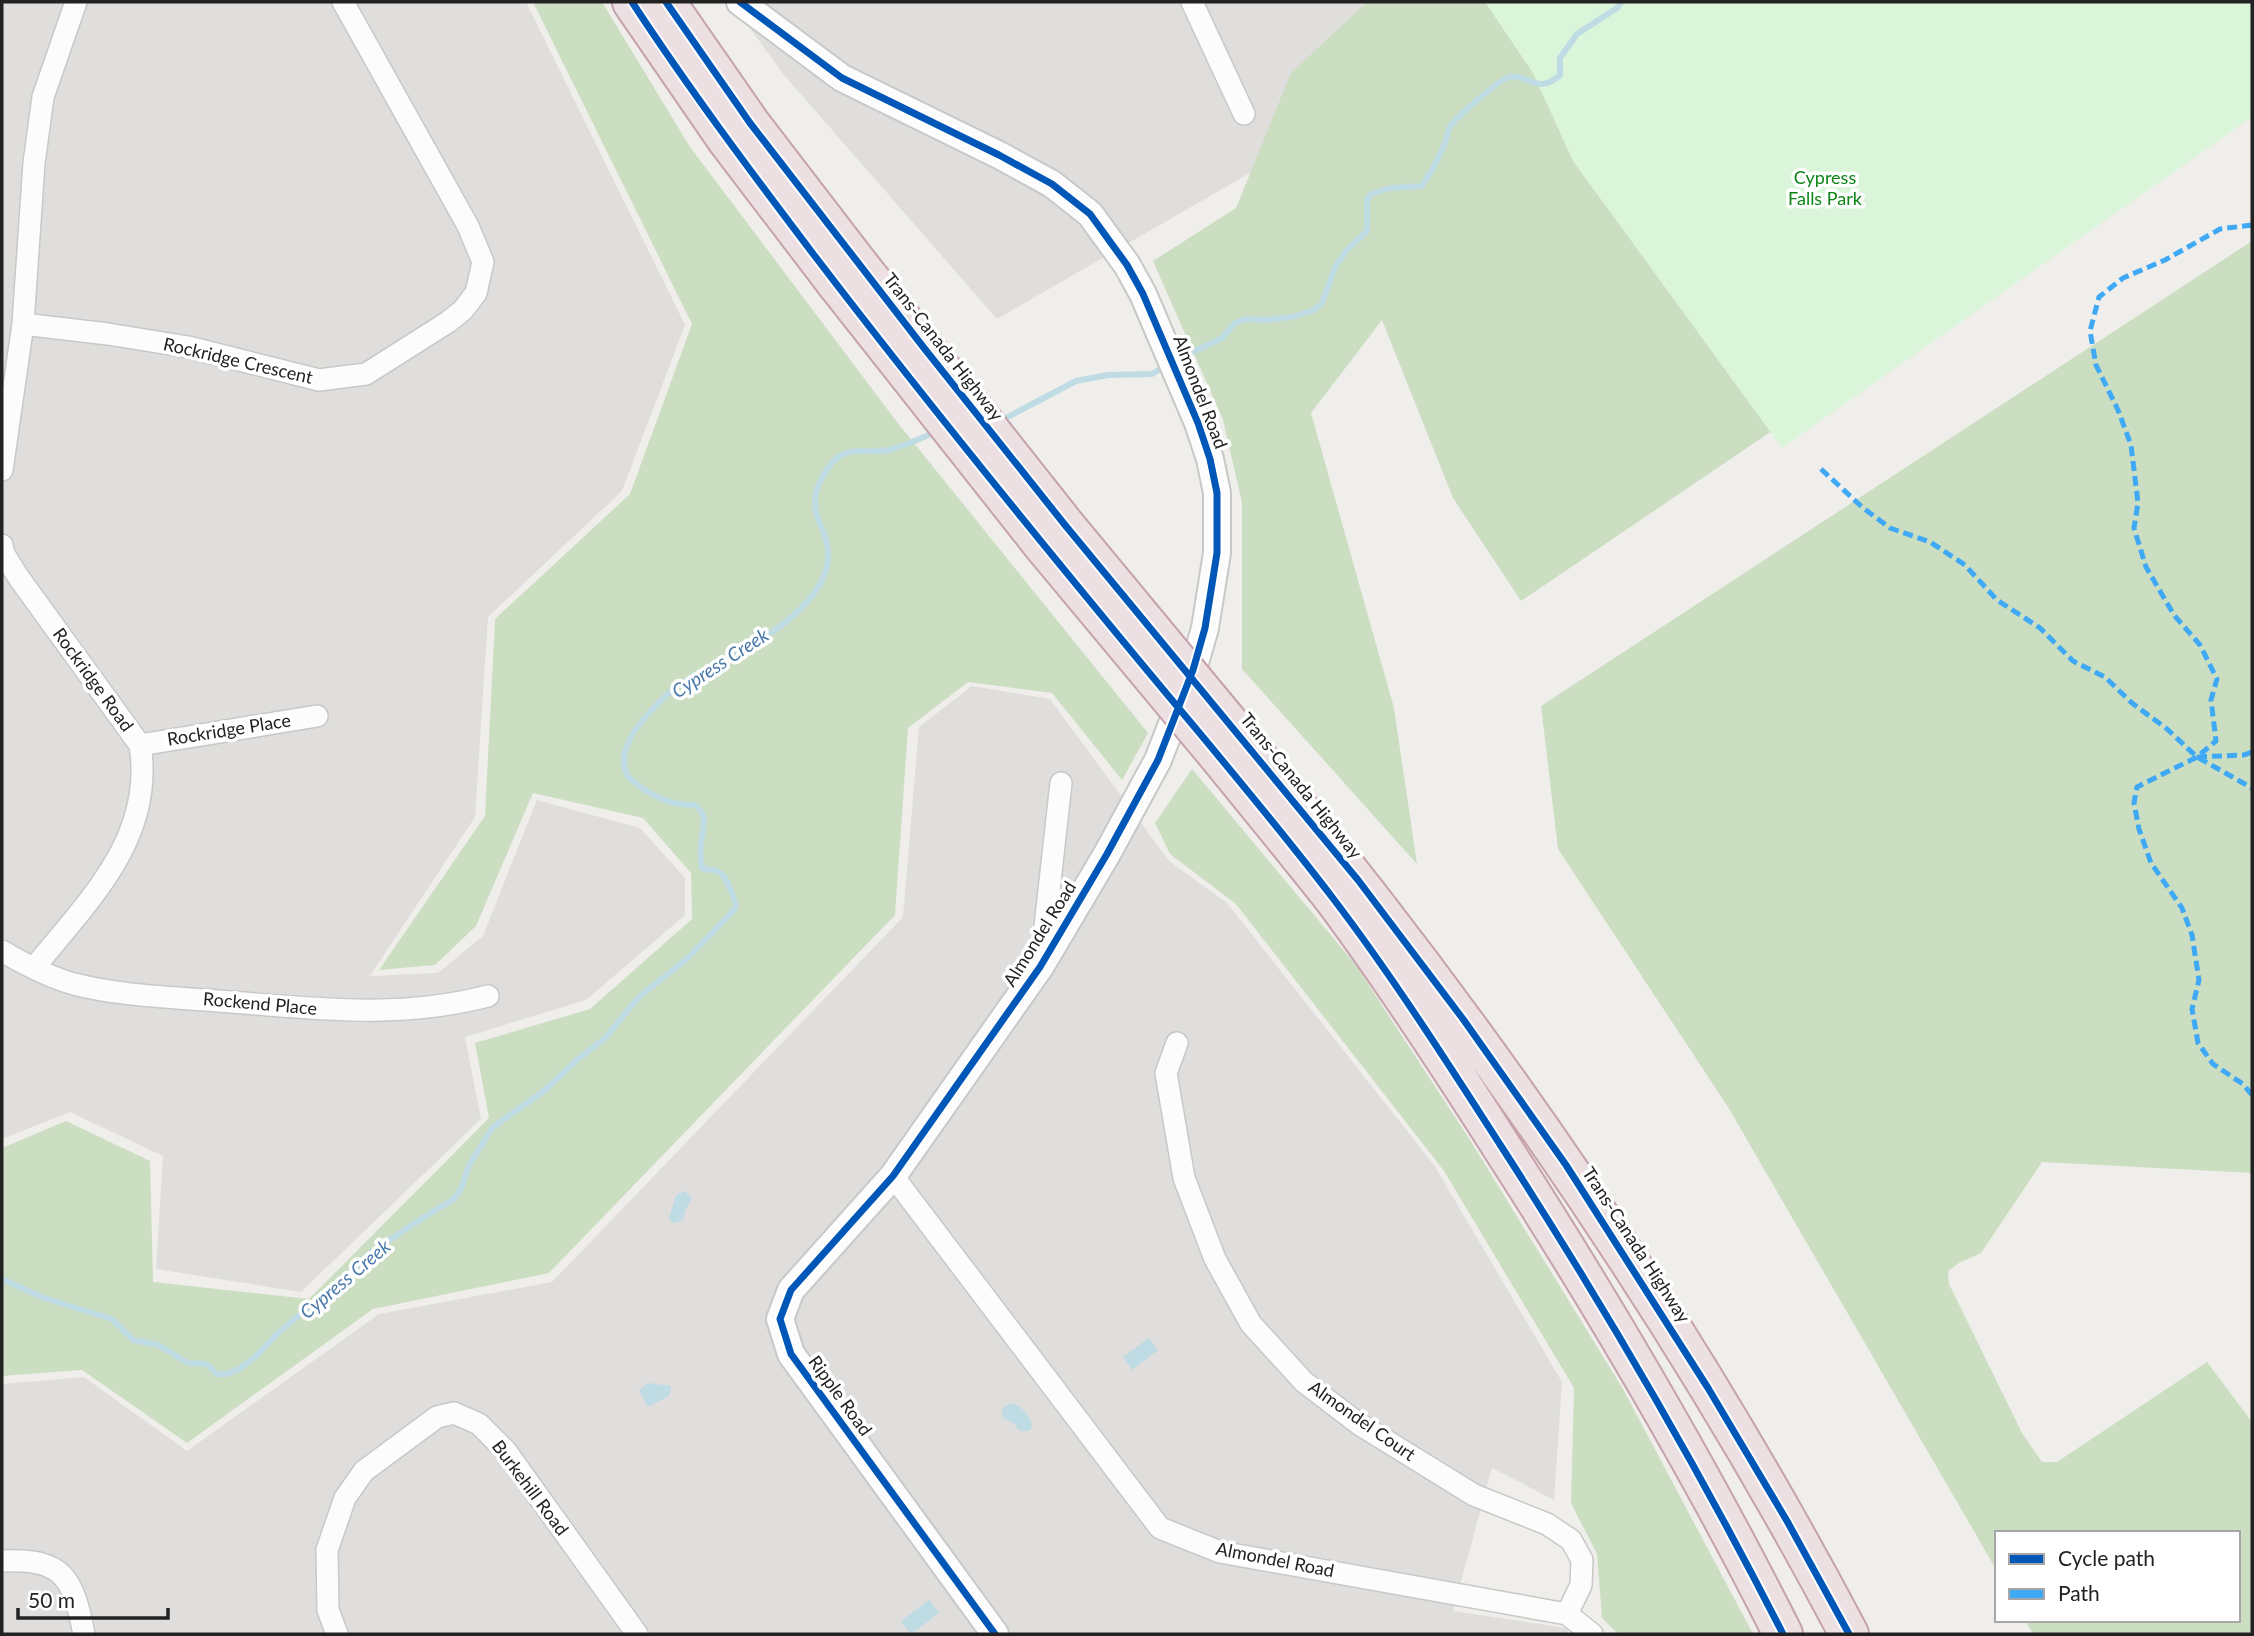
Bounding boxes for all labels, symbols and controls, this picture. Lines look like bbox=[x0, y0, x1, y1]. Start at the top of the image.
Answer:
park label: Cypress Falls Park bbox=[1788, 166, 1863, 209]
street label: Trans-Canada Highway bbox=[879, 268, 1009, 425]
street label: Rockridge Crescent bbox=[161, 332, 316, 388]
street label: Almondel Road bbox=[1169, 332, 1233, 452]
water label: Cypress Creek bbox=[667, 622, 773, 702]
street label: Rockridge Road bbox=[49, 623, 139, 736]
street label: Rockridge Place bbox=[165, 708, 292, 750]
street label: Trans-Canada Highway bbox=[1236, 708, 1368, 863]
street label: Almondel Road bbox=[998, 877, 1080, 990]
street label: Rockend Place bbox=[202, 987, 318, 1019]
street label: Trans-Canada Highway bbox=[1578, 1162, 1696, 1327]
water label: Cypress Creek bbox=[295, 1234, 395, 1323]
street label: Ripple Road bbox=[804, 1351, 877, 1440]
street label: Almondel Court bbox=[1305, 1375, 1421, 1465]
street label: Burkehill Road bbox=[488, 1435, 574, 1539]
legend bbox=[1995, 1531, 2240, 1622]
street label: Almondel Road bbox=[1214, 1537, 1336, 1581]
text: Cycle path bbox=[2058, 1545, 2155, 1570]
scale bar bbox=[18, 1576, 168, 1620]
text: Path bbox=[2058, 1580, 2100, 1605]
text: 50 m bbox=[28, 1587, 75, 1612]

